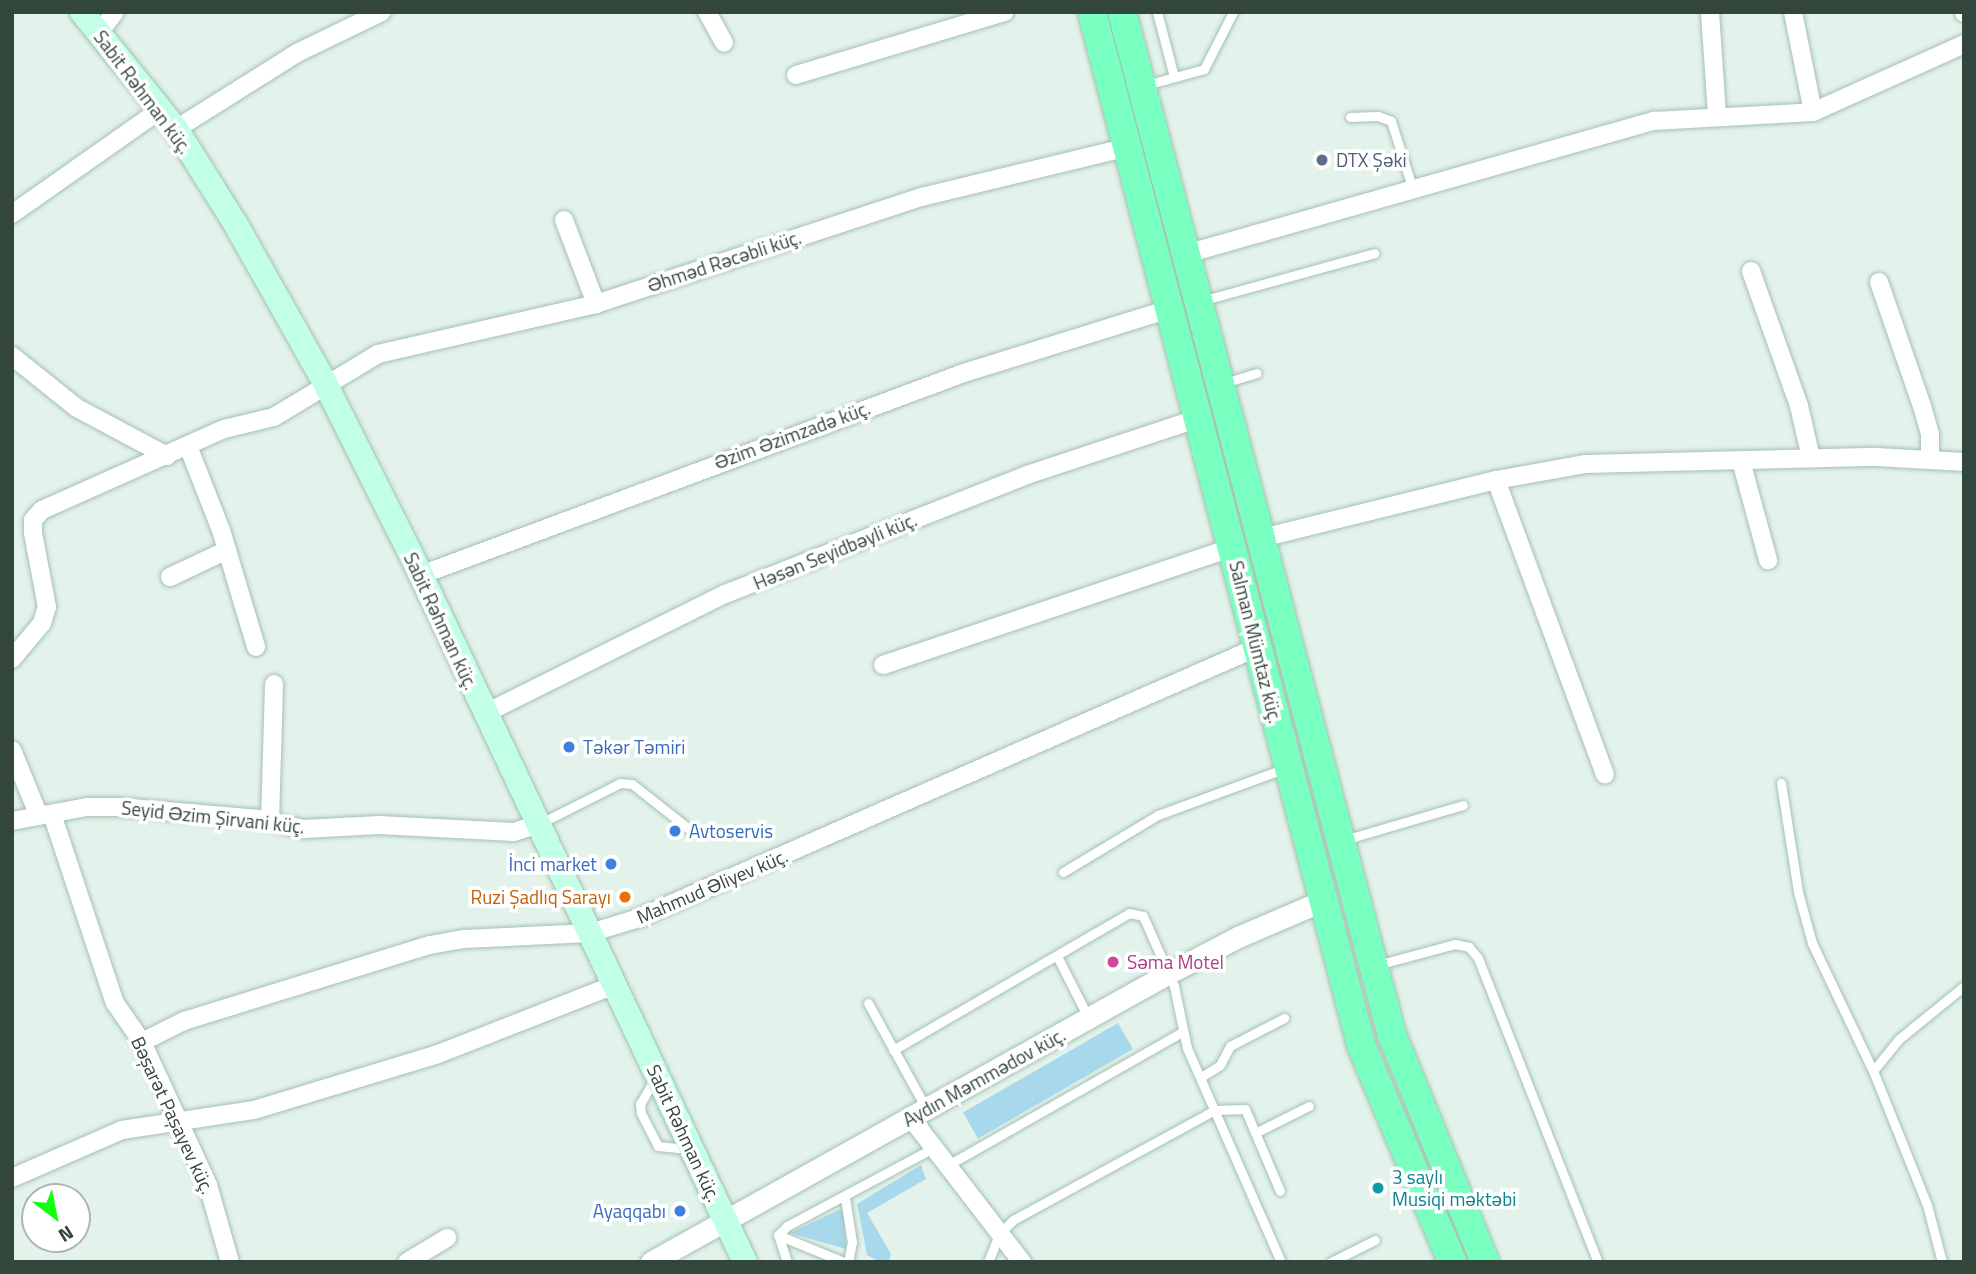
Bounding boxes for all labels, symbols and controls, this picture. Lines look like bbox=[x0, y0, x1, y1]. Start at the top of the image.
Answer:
street label: Sabit Rəhman küç. bbox=[89, 26, 197, 158]
place label: DTX Şəki bbox=[1336, 149, 1407, 171]
marker: DTX Şəki bbox=[1314, 152, 1330, 168]
street label: Əhməd Rəcəbli küç. bbox=[644, 225, 804, 297]
street label: Əzim Əzimzadə küç. bbox=[711, 396, 873, 474]
street label: Həsən Seyidbəyli küç. bbox=[750, 508, 920, 594]
street label: Sabit Rəhman küç. bbox=[399, 549, 483, 693]
street label: Salman Mümtaz küç. bbox=[1225, 558, 1287, 726]
place label: Təkər Təmiri bbox=[583, 736, 685, 758]
marker: Təkər Təmiri bbox=[561, 739, 577, 755]
street label: Seyid Əzim Şirvani küç. bbox=[120, 796, 306, 838]
place label: Avtoservis bbox=[689, 820, 773, 842]
marker: Avtoservis bbox=[667, 823, 683, 839]
street label: Mahmud Əliyev küç. bbox=[633, 844, 791, 928]
place label: İnci market bbox=[508, 853, 597, 875]
marker: İnci market bbox=[603, 856, 619, 872]
place label: Ruzi Şadlıq Sarayı bbox=[471, 886, 611, 908]
marker: Ruzi Şadlıq Sarayı bbox=[617, 889, 633, 905]
place label: Səma Motel bbox=[1127, 951, 1224, 973]
marker: Səma Motel bbox=[1105, 954, 1121, 970]
street label: Aydın Məmmədov küç. bbox=[899, 1023, 1069, 1131]
street label: Bəşarət Paşayev küç. bbox=[127, 1033, 219, 1197]
street label: Sabit Rəhman küç. bbox=[642, 1061, 726, 1205]
place label: 3 saylı Musiqi məktəbi bbox=[1392, 1166, 1516, 1210]
marker: 3 saylı Musiqi məktəbi bbox=[1370, 1180, 1386, 1196]
north arrow bbox=[21, 1183, 91, 1253]
place label: Ayaqqabı bbox=[593, 1200, 666, 1222]
marker: Ayaqqabı bbox=[672, 1203, 688, 1219]
text: N bbox=[53, 1219, 80, 1250]

